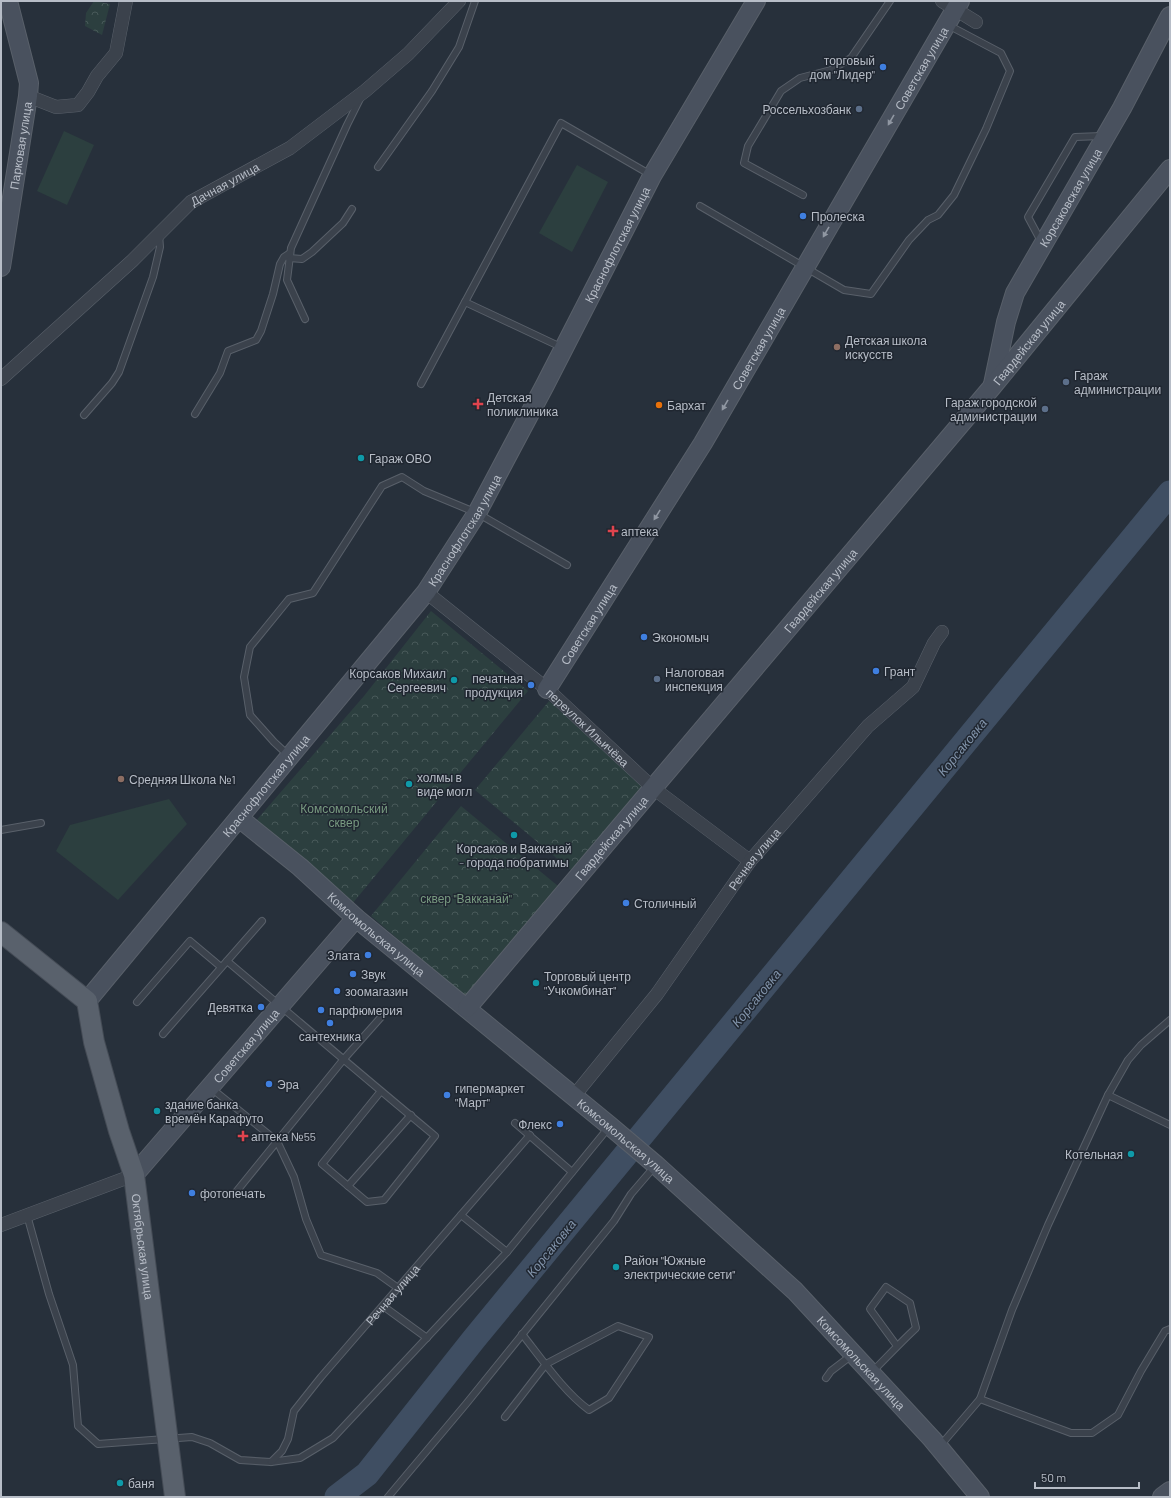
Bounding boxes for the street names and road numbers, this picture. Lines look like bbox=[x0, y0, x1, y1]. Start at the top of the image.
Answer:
street label: Советская улица bbox=[891, 24, 951, 112]
street label: Парковая улица bbox=[6, 100, 34, 191]
street label: Корсаковская улица bbox=[1036, 145, 1104, 249]
street label: Дачная улица bbox=[188, 159, 262, 209]
street label: Краснофлотская улица bbox=[581, 184, 653, 305]
street label: Гвардейская улица bbox=[990, 297, 1068, 388]
street label: Советская улица bbox=[729, 304, 788, 392]
street label: Краснофлотская улица bbox=[425, 472, 503, 589]
street label: Гвардейская улица bbox=[781, 545, 860, 635]
street label: Советская улица bbox=[557, 581, 619, 667]
street label: переулок Ильичёва bbox=[544, 685, 632, 769]
street label: Краснофлотская улица bbox=[219, 731, 312, 839]
street label: Гвардейская улица bbox=[571, 793, 651, 883]
street label: Речная улица bbox=[725, 825, 783, 892]
street label: Комсомольская улица bbox=[325, 889, 428, 979]
street label: Советская улица bbox=[210, 1005, 282, 1086]
street label: Комсомольская улица bbox=[575, 1095, 678, 1186]
street label: Октябрьская улица bbox=[129, 1193, 157, 1301]
street label: Речная улица bbox=[362, 1261, 422, 1328]
street label: Комсомольская улица bbox=[815, 1313, 909, 1413]

